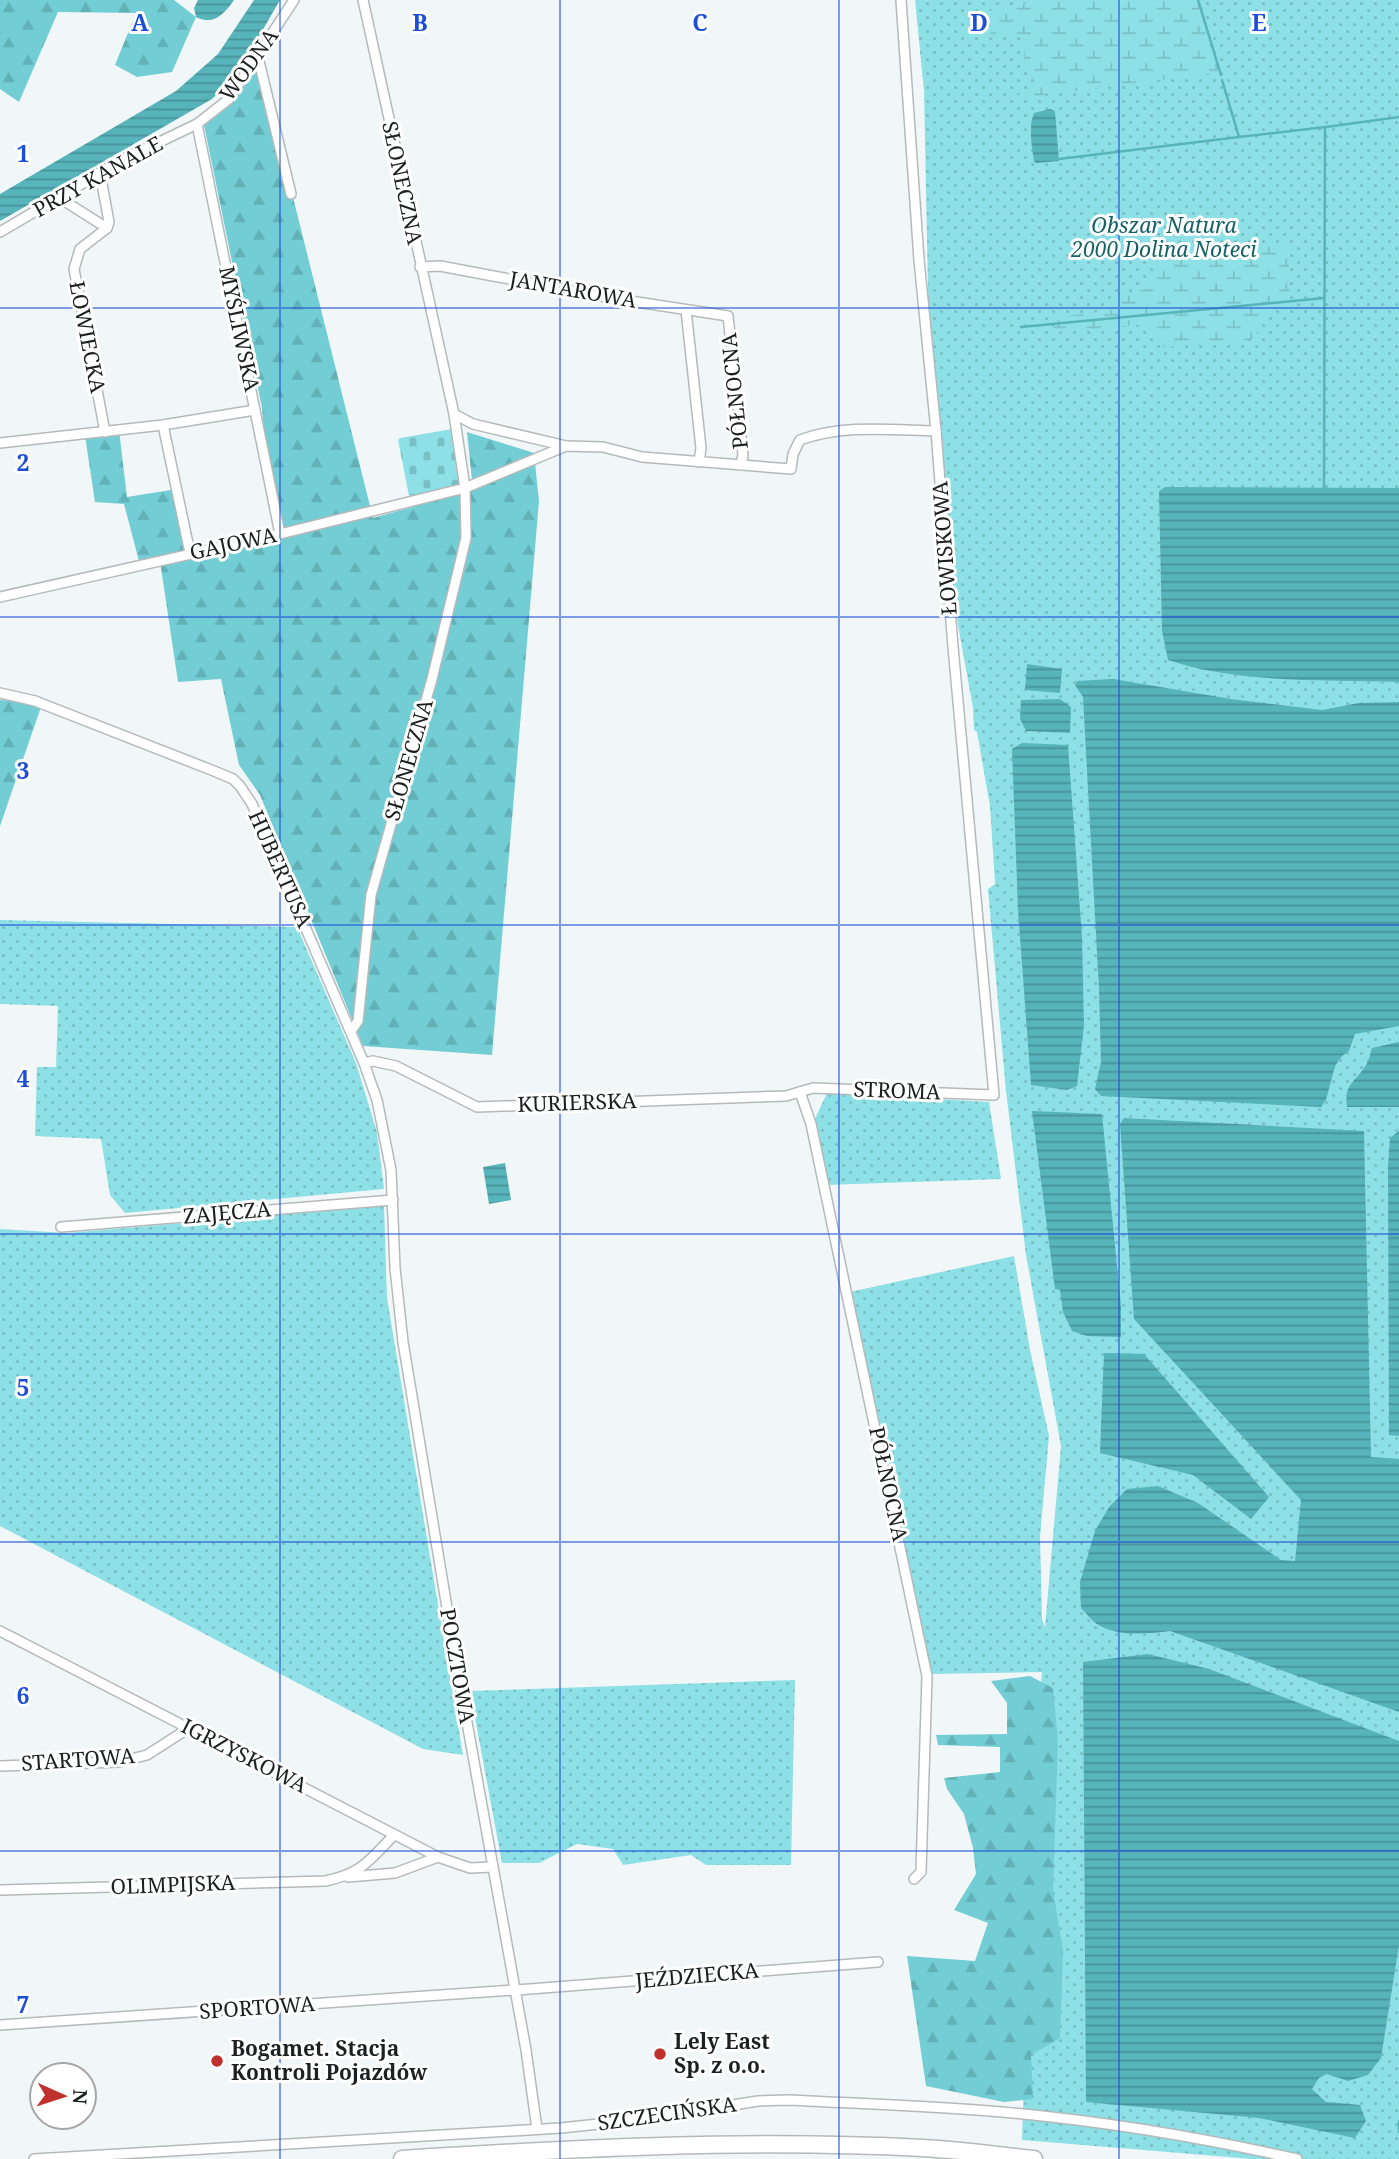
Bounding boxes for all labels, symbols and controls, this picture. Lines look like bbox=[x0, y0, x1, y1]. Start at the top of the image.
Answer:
text: A bbox=[131, 6, 149, 38]
text: B bbox=[412, 6, 428, 38]
text: C bbox=[692, 6, 708, 38]
text: D bbox=[970, 6, 988, 38]
text: E bbox=[1251, 6, 1267, 38]
street label: WODNA bbox=[212, 22, 284, 106]
street label: SŁONECZNA bbox=[376, 119, 430, 247]
street label: PRZY KANALE bbox=[28, 129, 167, 223]
text: 1 bbox=[17, 137, 30, 169]
park label: Obszar Natura 2000 Dolina Noteci bbox=[1070, 211, 1257, 263]
street label: MYŚLIWSKA bbox=[213, 264, 267, 394]
street label: JANTAROWA bbox=[506, 264, 639, 314]
street label: ŁOWIECKA bbox=[63, 278, 113, 395]
street label: PÓŁNOCNA bbox=[714, 331, 754, 451]
text: 2 bbox=[17, 446, 30, 478]
street label: ŁOWISKOWA bbox=[925, 480, 963, 616]
street label: GAJOWA bbox=[187, 520, 279, 566]
street label: SŁONECZNA bbox=[377, 695, 439, 824]
text: 3 bbox=[17, 754, 30, 786]
street label: HUBERTUSA bbox=[243, 806, 319, 932]
text: 4 bbox=[17, 1062, 30, 1094]
street label: STROMA bbox=[853, 1074, 941, 1106]
street label: KURIERSKA bbox=[517, 1086, 637, 1118]
street label: ZAJĘCZA bbox=[182, 1194, 272, 1230]
text: 5 bbox=[17, 1371, 30, 1403]
street label: PÓŁNOCNA bbox=[863, 1424, 915, 1544]
street label: POCZTOWA bbox=[434, 1606, 482, 1726]
text: 6 bbox=[17, 1679, 30, 1711]
street label: IGRZYSKOWA bbox=[177, 1711, 312, 1799]
street label: STARTOWA bbox=[20, 1741, 136, 1777]
street label: OLIMPIJSKA bbox=[110, 1868, 236, 1900]
street label: JEŹDZIECKA bbox=[633, 1956, 760, 1994]
text: 7 bbox=[17, 1988, 30, 2020]
street label: SPORTOWA bbox=[198, 1989, 316, 2025]
place label: Lely East Sp. z o.o. bbox=[674, 2027, 770, 2079]
place label: Bogamet. Stacja Kontroli Pojazdów bbox=[231, 2034, 427, 2086]
marker: Lely East Sp. z o.o. bbox=[652, 2046, 668, 2062]
marker: Bogamet. Stacja Kontroli Pojazdów bbox=[209, 2053, 225, 2069]
north arrow bbox=[28, 2061, 98, 2131]
text: N bbox=[67, 2089, 93, 2105]
street label: SZCZECIŃSKA bbox=[596, 2089, 738, 2137]

